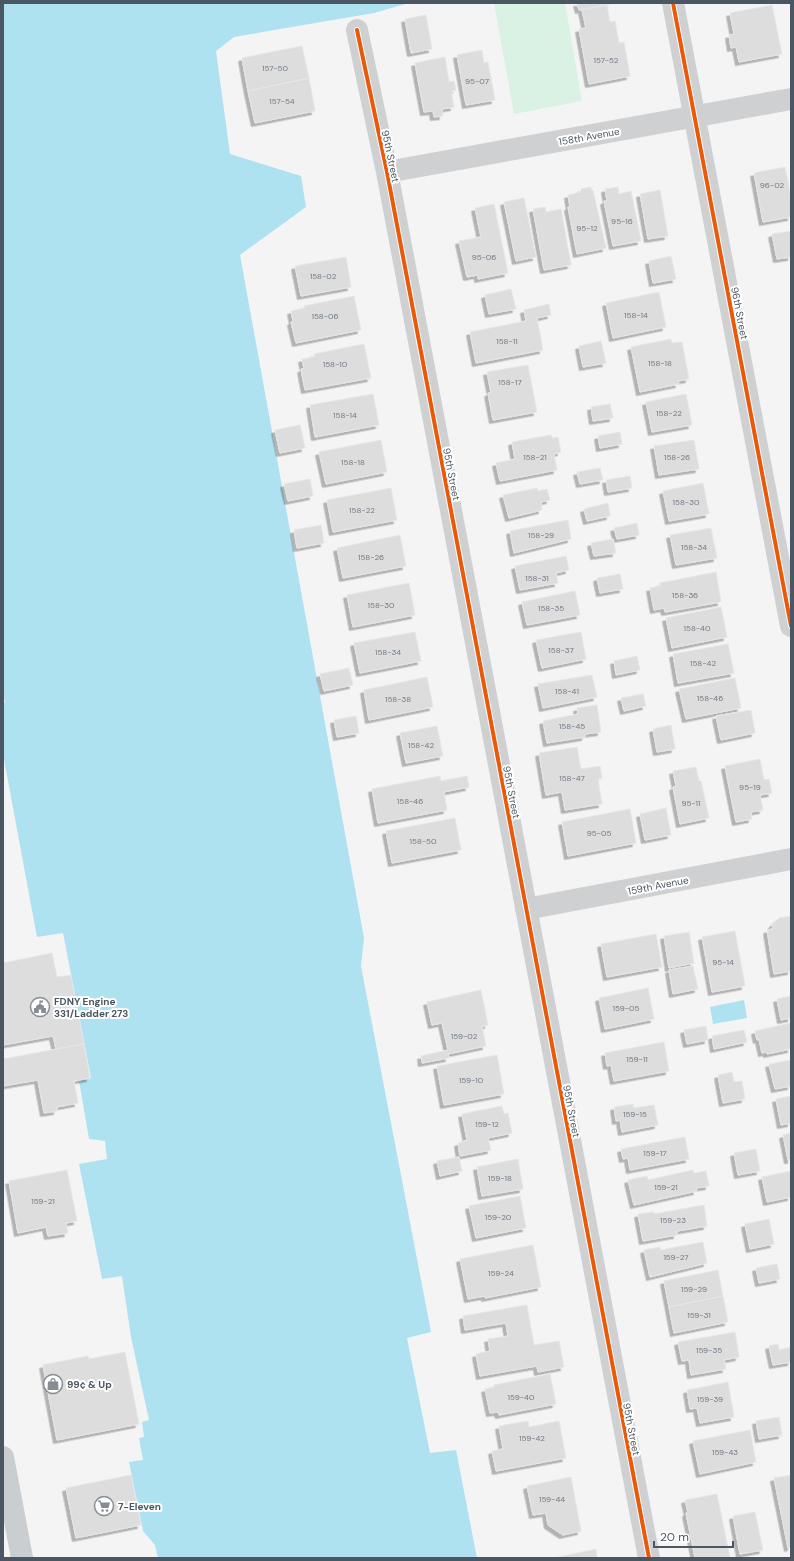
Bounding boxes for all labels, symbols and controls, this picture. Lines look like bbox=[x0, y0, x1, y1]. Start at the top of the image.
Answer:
house number: 157-52 bbox=[594, 55, 619, 65]
house number: 157-50 bbox=[262, 63, 288, 73]
house number: 95-07 bbox=[465, 76, 489, 86]
house number: 157-54 bbox=[269, 96, 295, 106]
street label: 158th Avenue bbox=[558, 125, 621, 148]
street label: 95th Street bbox=[379, 129, 402, 183]
house number: 96-02 bbox=[760, 180, 785, 190]
house number: 95-16 bbox=[611, 216, 633, 226]
house number: 95-12 bbox=[576, 223, 598, 233]
house number: 95-06 bbox=[472, 252, 496, 262]
house number: 158-02 bbox=[310, 271, 337, 281]
street label: 96th Street bbox=[728, 286, 751, 341]
house number: 158-14 bbox=[624, 310, 648, 320]
house number: 158-06 bbox=[311, 311, 339, 321]
house number: 158-11 bbox=[496, 336, 518, 346]
house number: 158-18 bbox=[648, 358, 672, 368]
house number: 158-10 bbox=[323, 359, 348, 369]
house number: 158-17 bbox=[498, 377, 522, 387]
house number: 158-22 bbox=[656, 408, 682, 418]
house number: 158-14 bbox=[333, 410, 357, 420]
street label: 95th Street bbox=[440, 447, 463, 501]
house number: 158-21 bbox=[523, 452, 547, 462]
house number: 158-26 bbox=[664, 452, 690, 462]
house number: 158-18 bbox=[341, 457, 365, 467]
house number: 158-30 bbox=[673, 497, 700, 507]
house number: 158-22 bbox=[349, 505, 375, 515]
house number: 158-29 bbox=[528, 530, 554, 540]
house number: 158-34 bbox=[681, 542, 707, 552]
house number: 158-26 bbox=[358, 552, 384, 562]
house number: 158-31 bbox=[525, 573, 549, 583]
house number: 158-36 bbox=[672, 590, 698, 600]
house number: 158-30 bbox=[368, 600, 395, 610]
house number: 158-35 bbox=[538, 603, 564, 613]
house number: 158-40 bbox=[684, 623, 711, 633]
house number: 158-37 bbox=[548, 645, 574, 655]
house number: 158-34 bbox=[375, 647, 401, 657]
house number: 158-42 bbox=[690, 658, 716, 668]
house number: 158-41 bbox=[555, 686, 579, 696]
house number: 158-46 bbox=[697, 693, 723, 703]
house number: 158-38 bbox=[385, 694, 411, 704]
house number: 158-45 bbox=[559, 721, 585, 731]
house number: 158-42 bbox=[408, 740, 434, 750]
street label: 95th Street bbox=[500, 765, 523, 819]
house number: 158-47 bbox=[559, 773, 585, 783]
house number: 95-19 bbox=[739, 782, 761, 792]
house number: 158-46 bbox=[397, 796, 423, 806]
house number: 95-11 bbox=[681, 798, 701, 808]
house number: 95-05 bbox=[587, 828, 611, 838]
house number: 158-50 bbox=[410, 836, 437, 846]
street label: 159th Avenue bbox=[627, 873, 690, 898]
house number: 95-14 bbox=[712, 957, 734, 967]
place label: FDNY Engine 331/Ladder 273 bbox=[54, 995, 128, 1020]
public building icon: FDNY Engine 331/Ladder 273 bbox=[29, 996, 51, 1018]
house number: 159-05 bbox=[613, 1003, 640, 1013]
house number: 159-02 bbox=[451, 1031, 478, 1041]
house number: 159-11 bbox=[626, 1054, 648, 1064]
house number: 159-10 bbox=[459, 1075, 484, 1085]
street label: 95th Street bbox=[560, 1084, 583, 1138]
house number: 159-15 bbox=[623, 1109, 647, 1119]
house number: 159-12 bbox=[475, 1119, 499, 1129]
house number: 159-17 bbox=[643, 1148, 667, 1158]
house number: 159-18 bbox=[488, 1173, 512, 1183]
house number: 159-21 bbox=[654, 1182, 678, 1192]
house number: 159-21 bbox=[31, 1196, 55, 1206]
house number: 159-20 bbox=[485, 1212, 512, 1222]
house number: 159-23 bbox=[660, 1215, 686, 1225]
house number: 159-27 bbox=[663, 1252, 689, 1262]
house number: 159-24 bbox=[488, 1268, 514, 1278]
house number: 159-29 bbox=[681, 1284, 707, 1294]
house number: 159-31 bbox=[687, 1310, 711, 1320]
house number: 159-35 bbox=[696, 1345, 722, 1355]
shop icon: 99¢ & Up bbox=[42, 1373, 64, 1395]
place label: 99¢ & Up bbox=[67, 1378, 112, 1391]
house number: 159-40 bbox=[508, 1392, 535, 1402]
house number: 159-39 bbox=[697, 1394, 723, 1404]
street label: 95th Street bbox=[620, 1402, 643, 1456]
house number: 159-42 bbox=[519, 1433, 545, 1443]
house number: 159-43 bbox=[712, 1447, 738, 1457]
house number: 159-44 bbox=[539, 1494, 565, 1504]
supermarket icon: 7-Eleven bbox=[93, 1495, 115, 1517]
place label: 7-Eleven bbox=[118, 1500, 161, 1513]
scale bar bbox=[654, 1523, 733, 1549]
text: 20 m bbox=[660, 1529, 689, 1545]

